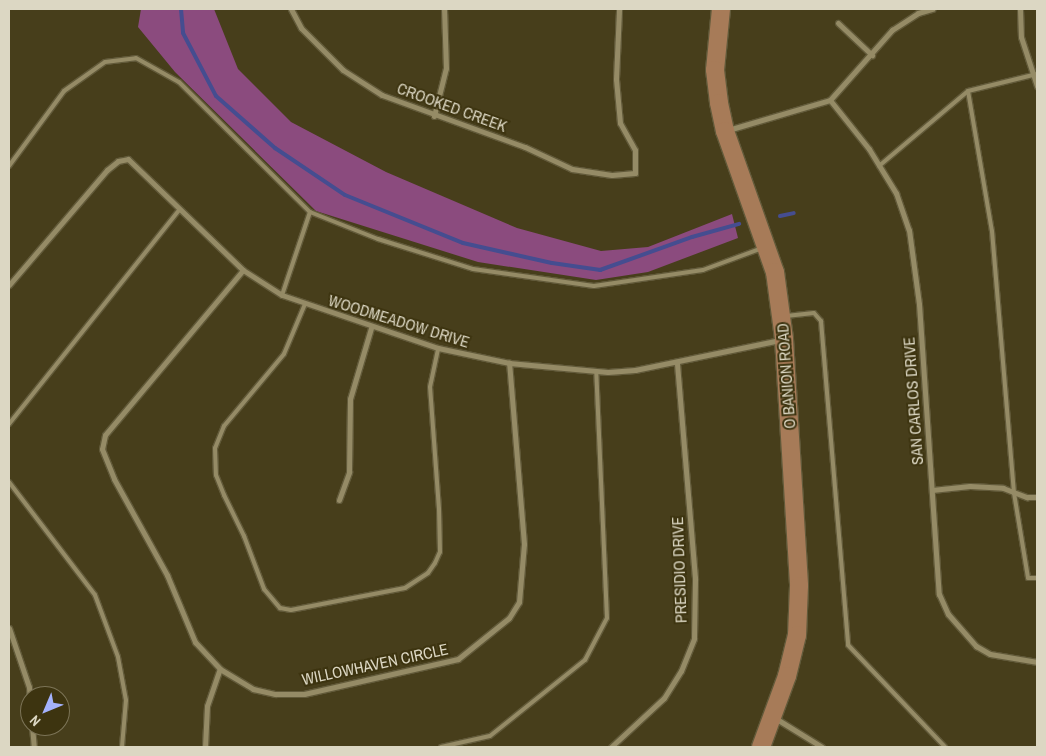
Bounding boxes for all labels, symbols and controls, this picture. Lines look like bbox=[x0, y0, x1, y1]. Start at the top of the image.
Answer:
street label: CROOKED CREEK bbox=[395, 78, 509, 136]
street label: WOODMEADOW DRIVE bbox=[326, 290, 472, 352]
street label: O BANION ROAD bbox=[773, 323, 799, 429]
street label: SAN CARLOS DRIVE bbox=[899, 336, 927, 466]
street label: PRESIDIO DRIVE bbox=[668, 516, 690, 624]
street label: WILLOWHAVEN CIRCLE bbox=[300, 639, 450, 689]
north arrow bbox=[20, 686, 70, 736]
text: N bbox=[26, 712, 44, 730]

